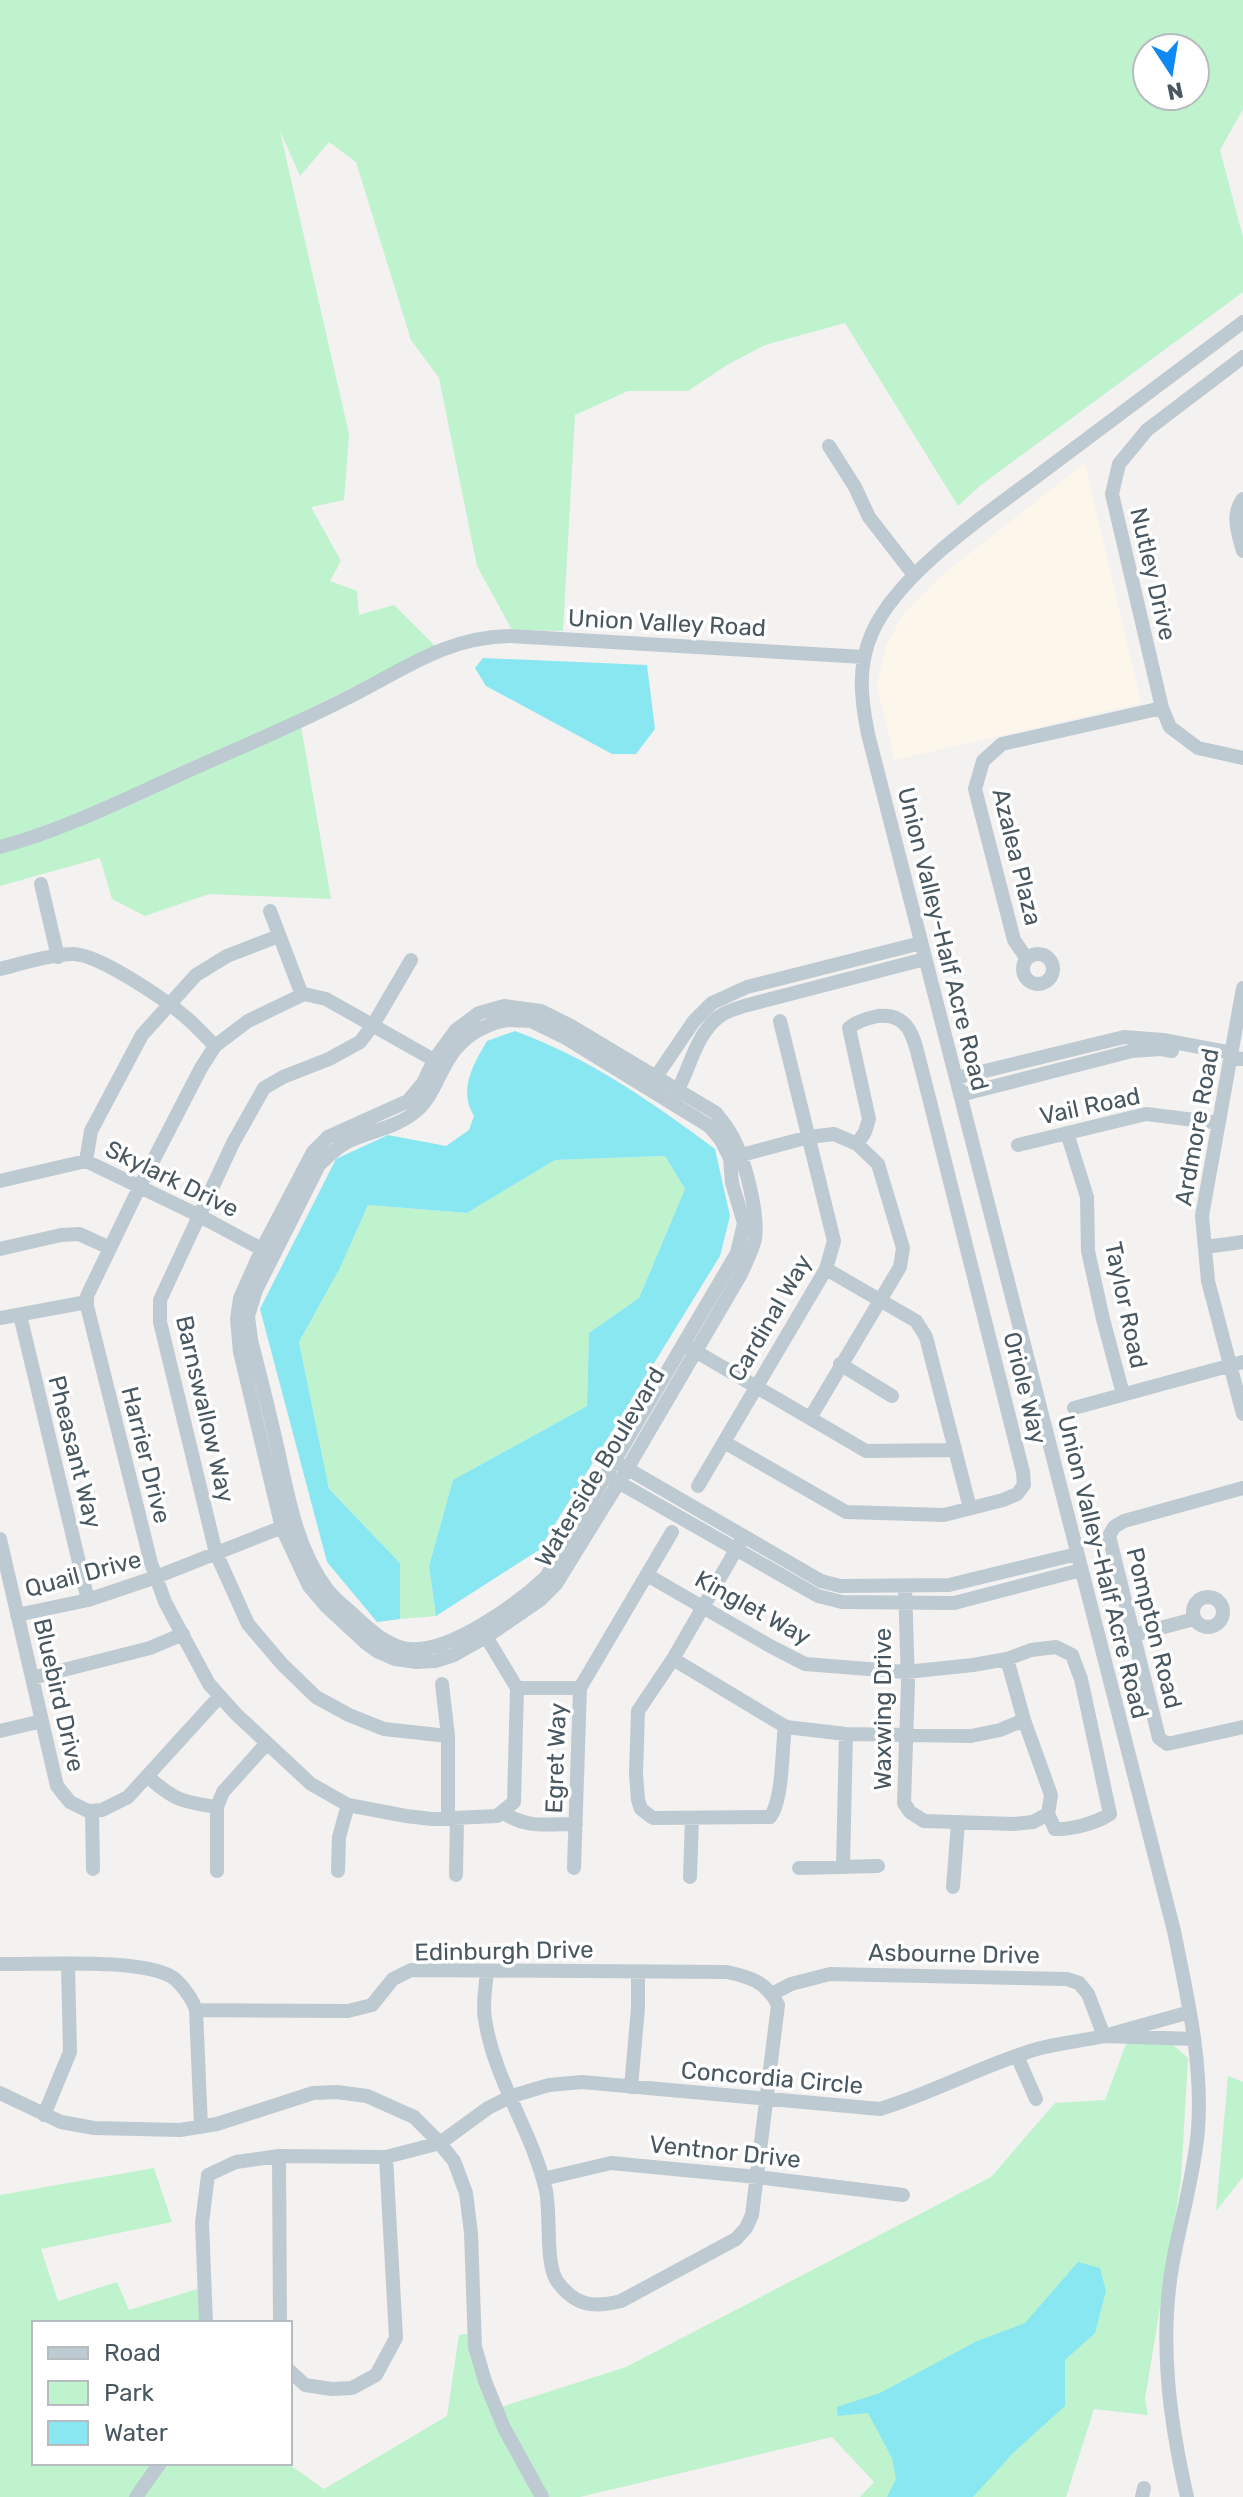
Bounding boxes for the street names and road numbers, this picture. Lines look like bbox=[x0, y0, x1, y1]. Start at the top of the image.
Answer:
street label: Nutley Drive bbox=[1124, 505, 1182, 643]
street label: Union Valley Road bbox=[567, 604, 767, 642]
street label: Union Valley-Half Acre Road bbox=[892, 784, 994, 1094]
street label: Azalea Plaza bbox=[986, 786, 1048, 928]
street label: Ardmore Road bbox=[1169, 1046, 1225, 1208]
street label: Vail Road bbox=[1037, 1082, 1143, 1130]
street label: Skylark Drive bbox=[101, 1135, 243, 1223]
street label: Taylor Road bbox=[1099, 1239, 1153, 1371]
street label: Cardinal Way bbox=[722, 1249, 818, 1387]
street label: Barnswallow Way bbox=[170, 1313, 240, 1505]
street label: Oriole Way bbox=[998, 1329, 1052, 1447]
street label: Waterside Boulevard bbox=[529, 1362, 671, 1572]
street label: Pheasant Way bbox=[43, 1373, 107, 1531]
street label: Harrier Drive bbox=[115, 1384, 177, 1526]
street label: Union Valley-Half Acre Road bbox=[1052, 1412, 1154, 1722]
street label: Quail Drive bbox=[22, 1545, 144, 1603]
street label: Pompton Road bbox=[1120, 1545, 1188, 1711]
street label: Kinglet Way bbox=[690, 1565, 816, 1651]
street label: Bluebird Drive bbox=[28, 1616, 90, 1774]
street label: Waxwing Drive bbox=[869, 1628, 897, 1790]
street label: Egret Way bbox=[540, 1702, 572, 1814]
street label: Edinburgh Drive bbox=[414, 1935, 594, 1967]
street label: Asbourne Drive bbox=[868, 1939, 1040, 1969]
street label: Concordia Circle bbox=[680, 2056, 864, 2100]
street label: Ventnor Drive bbox=[648, 2130, 802, 2174]

